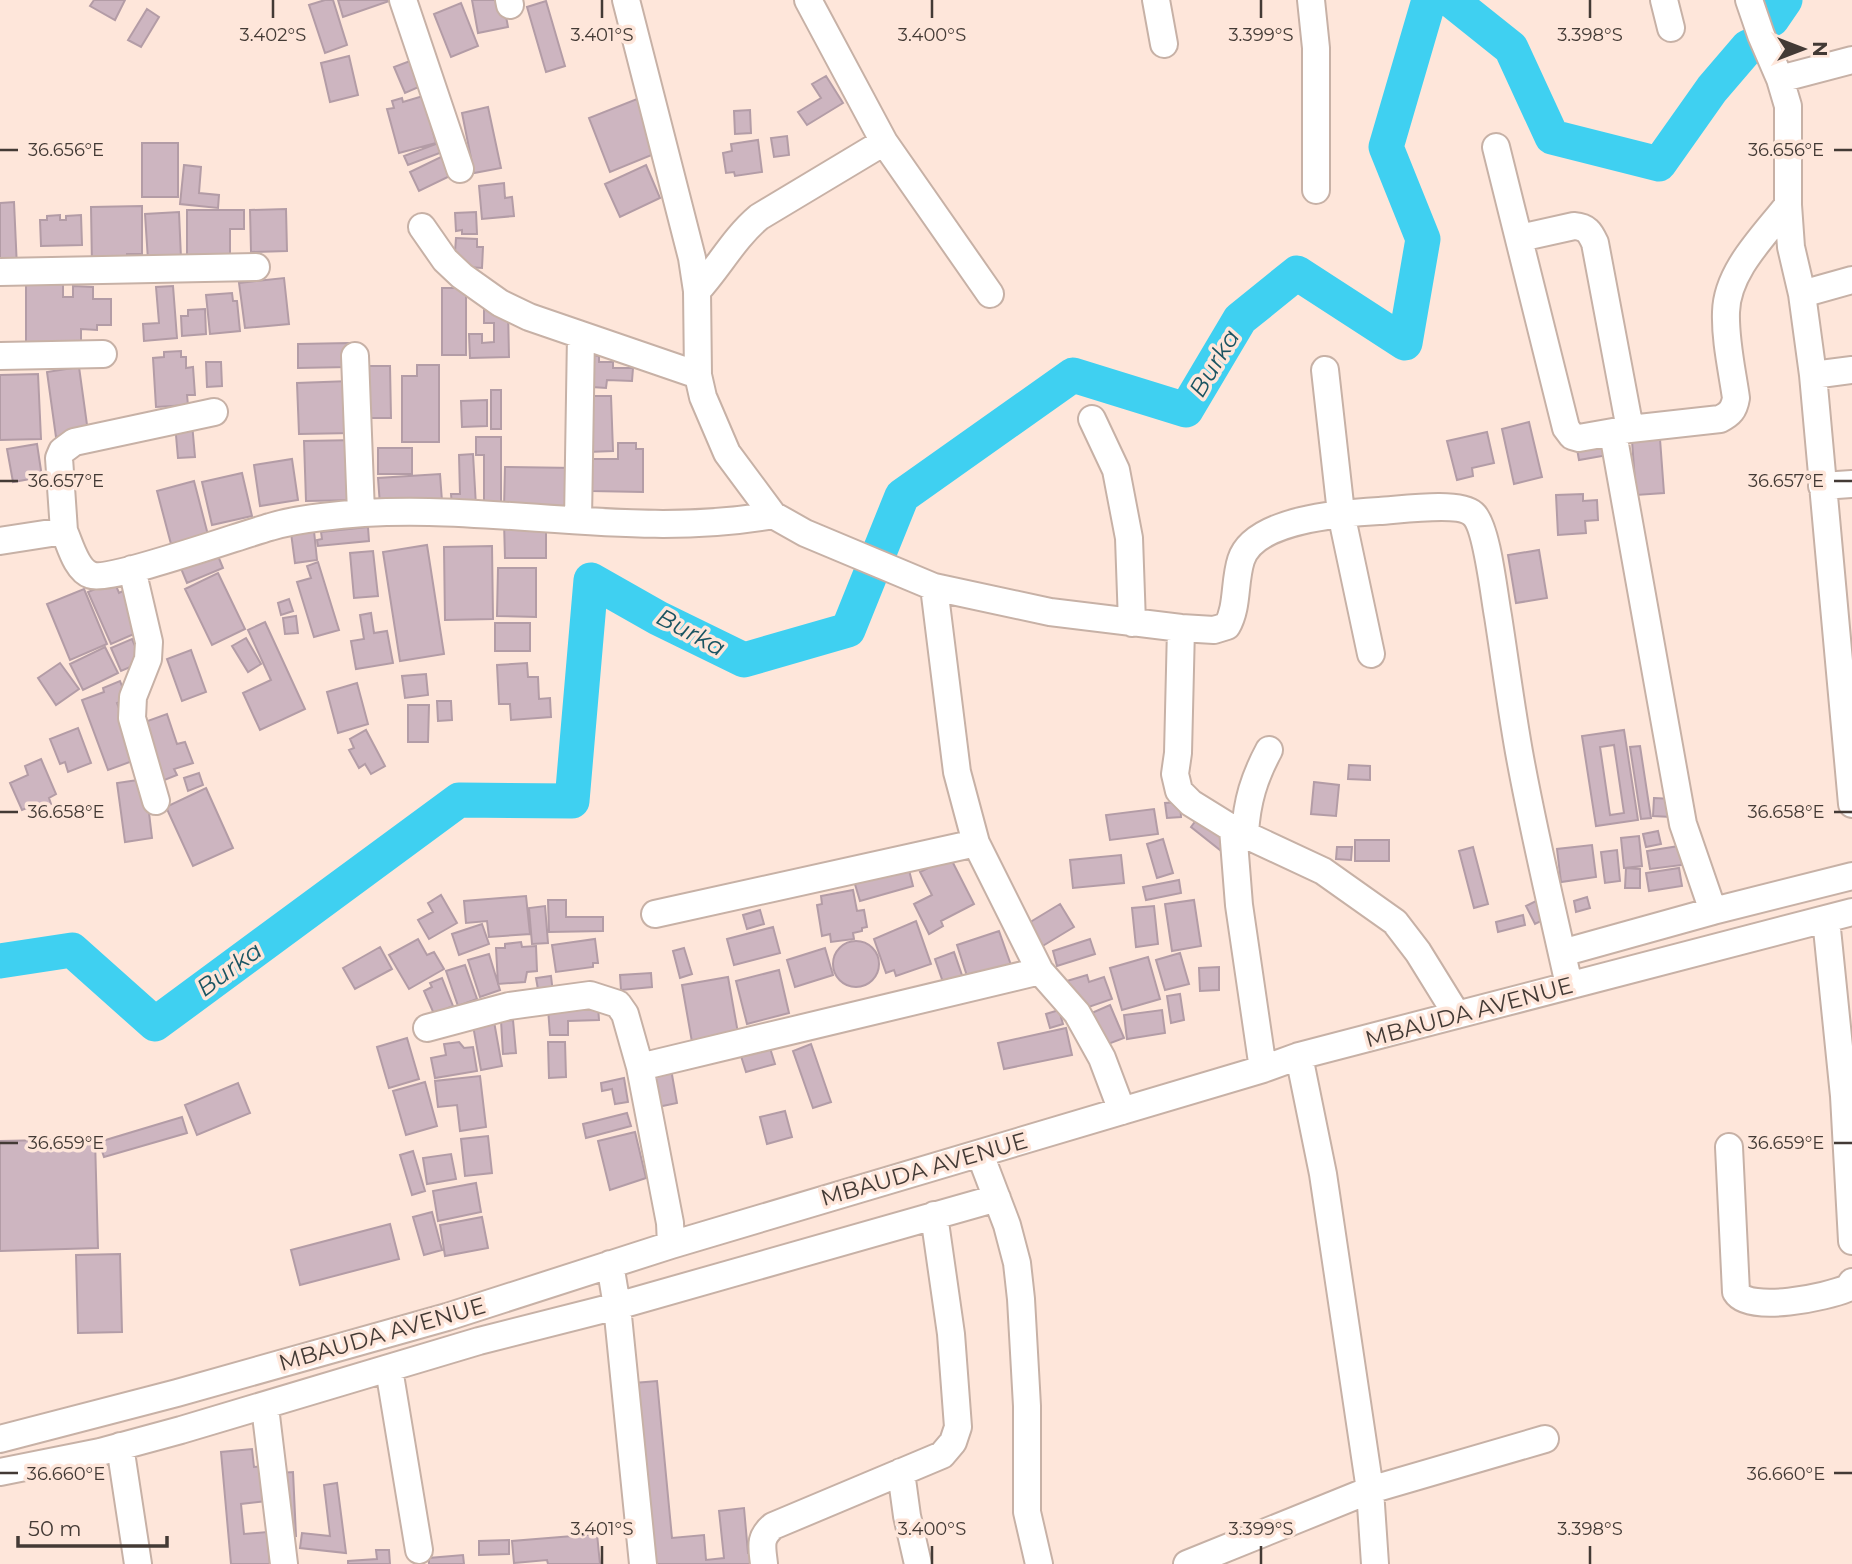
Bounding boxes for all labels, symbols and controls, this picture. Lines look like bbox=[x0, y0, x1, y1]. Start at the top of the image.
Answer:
north arrow bbox=[1768, 14, 1838, 84]
text: 3.402°S bbox=[240, 24, 306, 46]
text: 3.401°S bbox=[570, 24, 634, 46]
text: 3.400°S bbox=[898, 24, 966, 46]
text: 3.399°S bbox=[1228, 24, 1294, 46]
text: 3.398°S bbox=[1557, 24, 1623, 46]
text: N bbox=[1808, 41, 1831, 57]
text: 36.656°E bbox=[28, 139, 104, 161]
text: 36.656°E bbox=[1748, 139, 1824, 161]
water label: Burka bbox=[1183, 324, 1245, 402]
text: 36.657°E bbox=[28, 470, 104, 492]
text: 36.657°E bbox=[1748, 470, 1824, 492]
water label: Burka bbox=[652, 602, 730, 662]
text: 36.658°E bbox=[27, 801, 105, 823]
text: 36.658°E bbox=[1747, 801, 1825, 823]
water label: Burka bbox=[191, 936, 267, 1002]
street label: MBAUDA AVENUE bbox=[1362, 971, 1576, 1053]
street label: MBAUDA AVENUE bbox=[817, 1126, 1031, 1212]
text: 36.659°E bbox=[28, 1132, 104, 1154]
text: 36.659°E bbox=[1748, 1132, 1824, 1154]
street label: MBAUDA AVENUE bbox=[275, 1291, 489, 1377]
text: 36.660°E bbox=[27, 1463, 105, 1485]
text: 36.660°E bbox=[1747, 1463, 1825, 1485]
scale bar bbox=[18, 1504, 166, 1548]
text: 50 m bbox=[28, 1516, 82, 1541]
text: 3.401°S bbox=[570, 1518, 634, 1540]
text: 3.400°S bbox=[898, 1518, 966, 1540]
text: 3.399°S bbox=[1228, 1518, 1294, 1540]
text: 3.398°S bbox=[1557, 1518, 1623, 1540]

